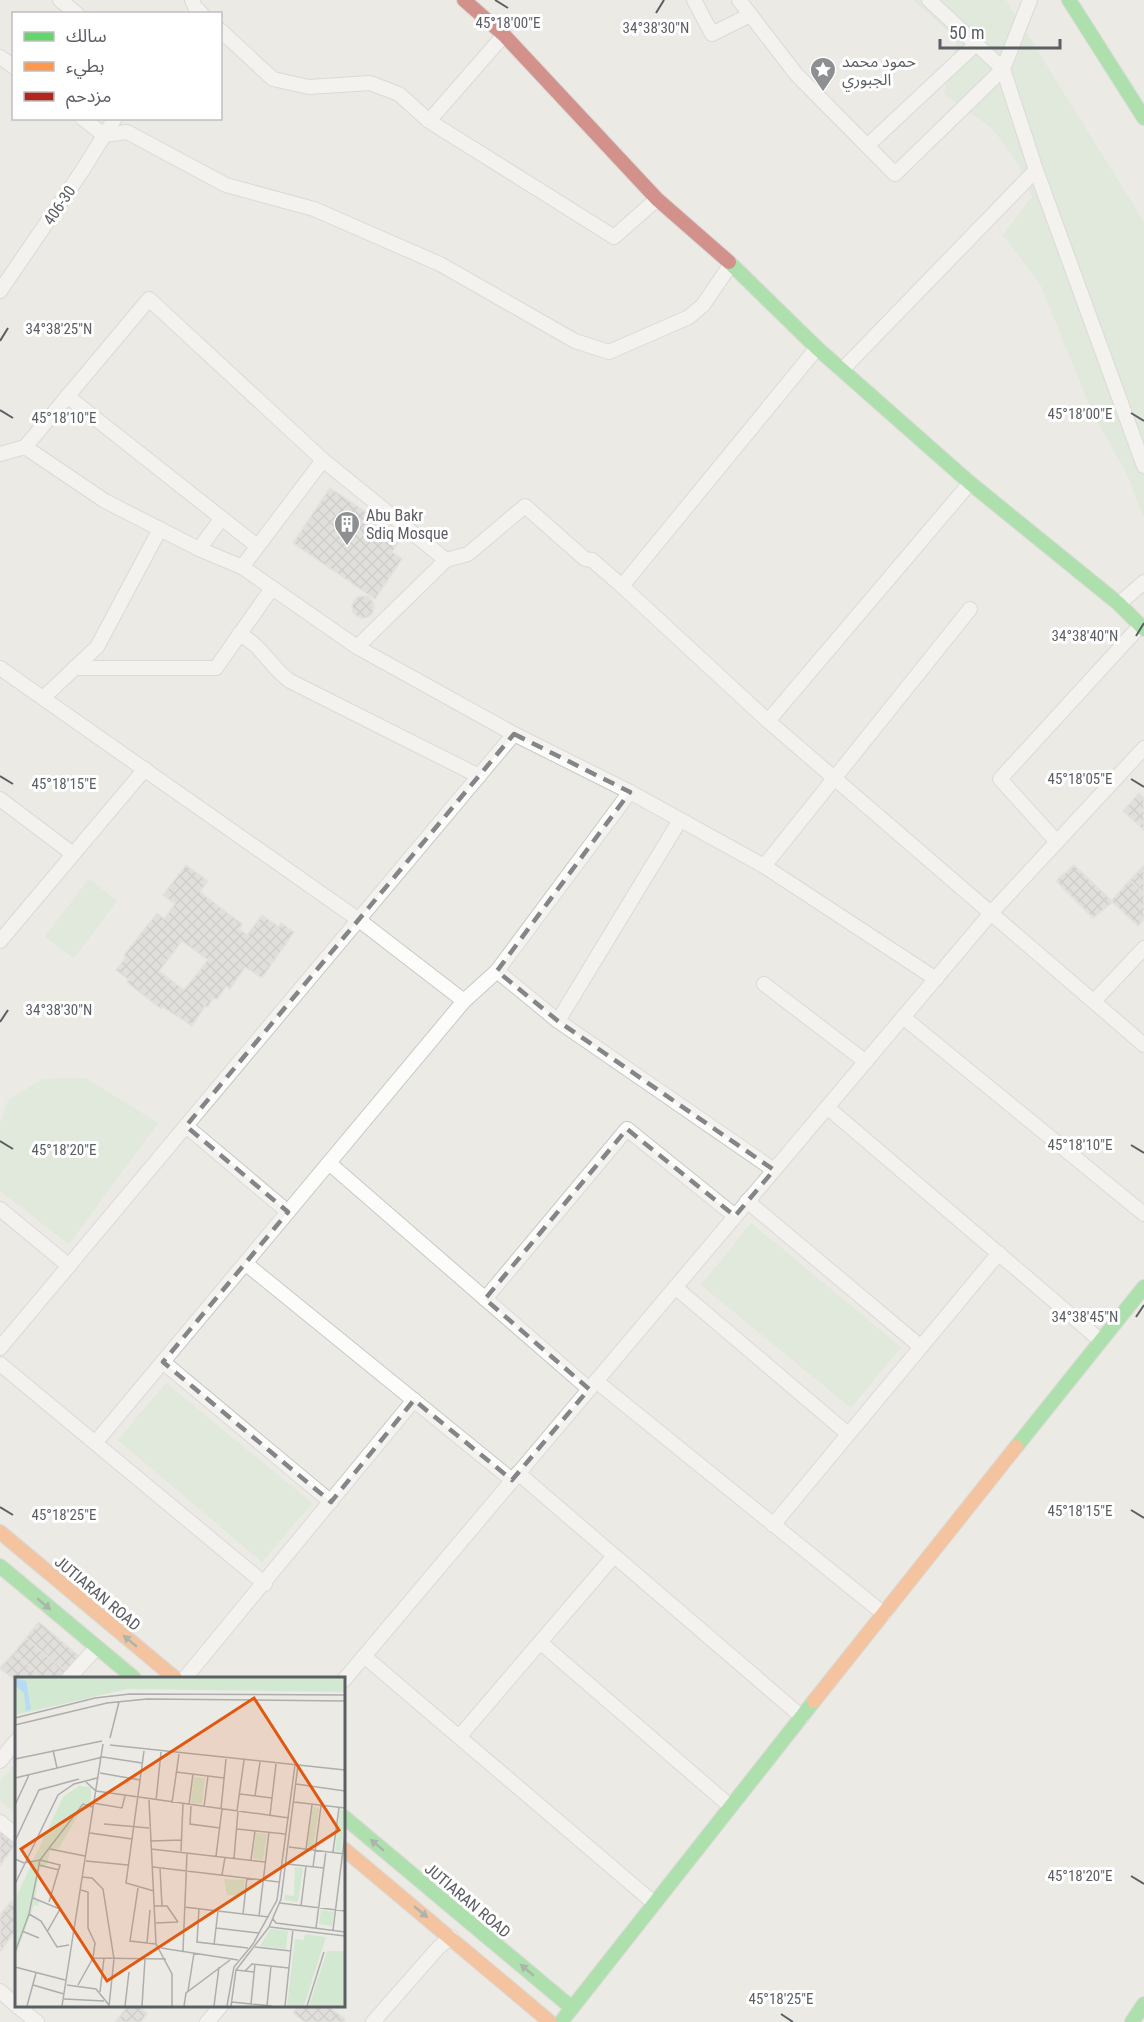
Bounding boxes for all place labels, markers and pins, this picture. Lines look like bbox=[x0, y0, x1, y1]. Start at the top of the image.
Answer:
place label: حمود محمد الجبوري bbox=[842, 52, 916, 92]
place icon: حمود محمد الجبوري bbox=[808, 55, 838, 93]
place label: Abu Bakr Sdiq Mosque bbox=[366, 506, 448, 543]
building icon: Abu Bakr Sdiq Mosque bbox=[332, 509, 362, 547]

